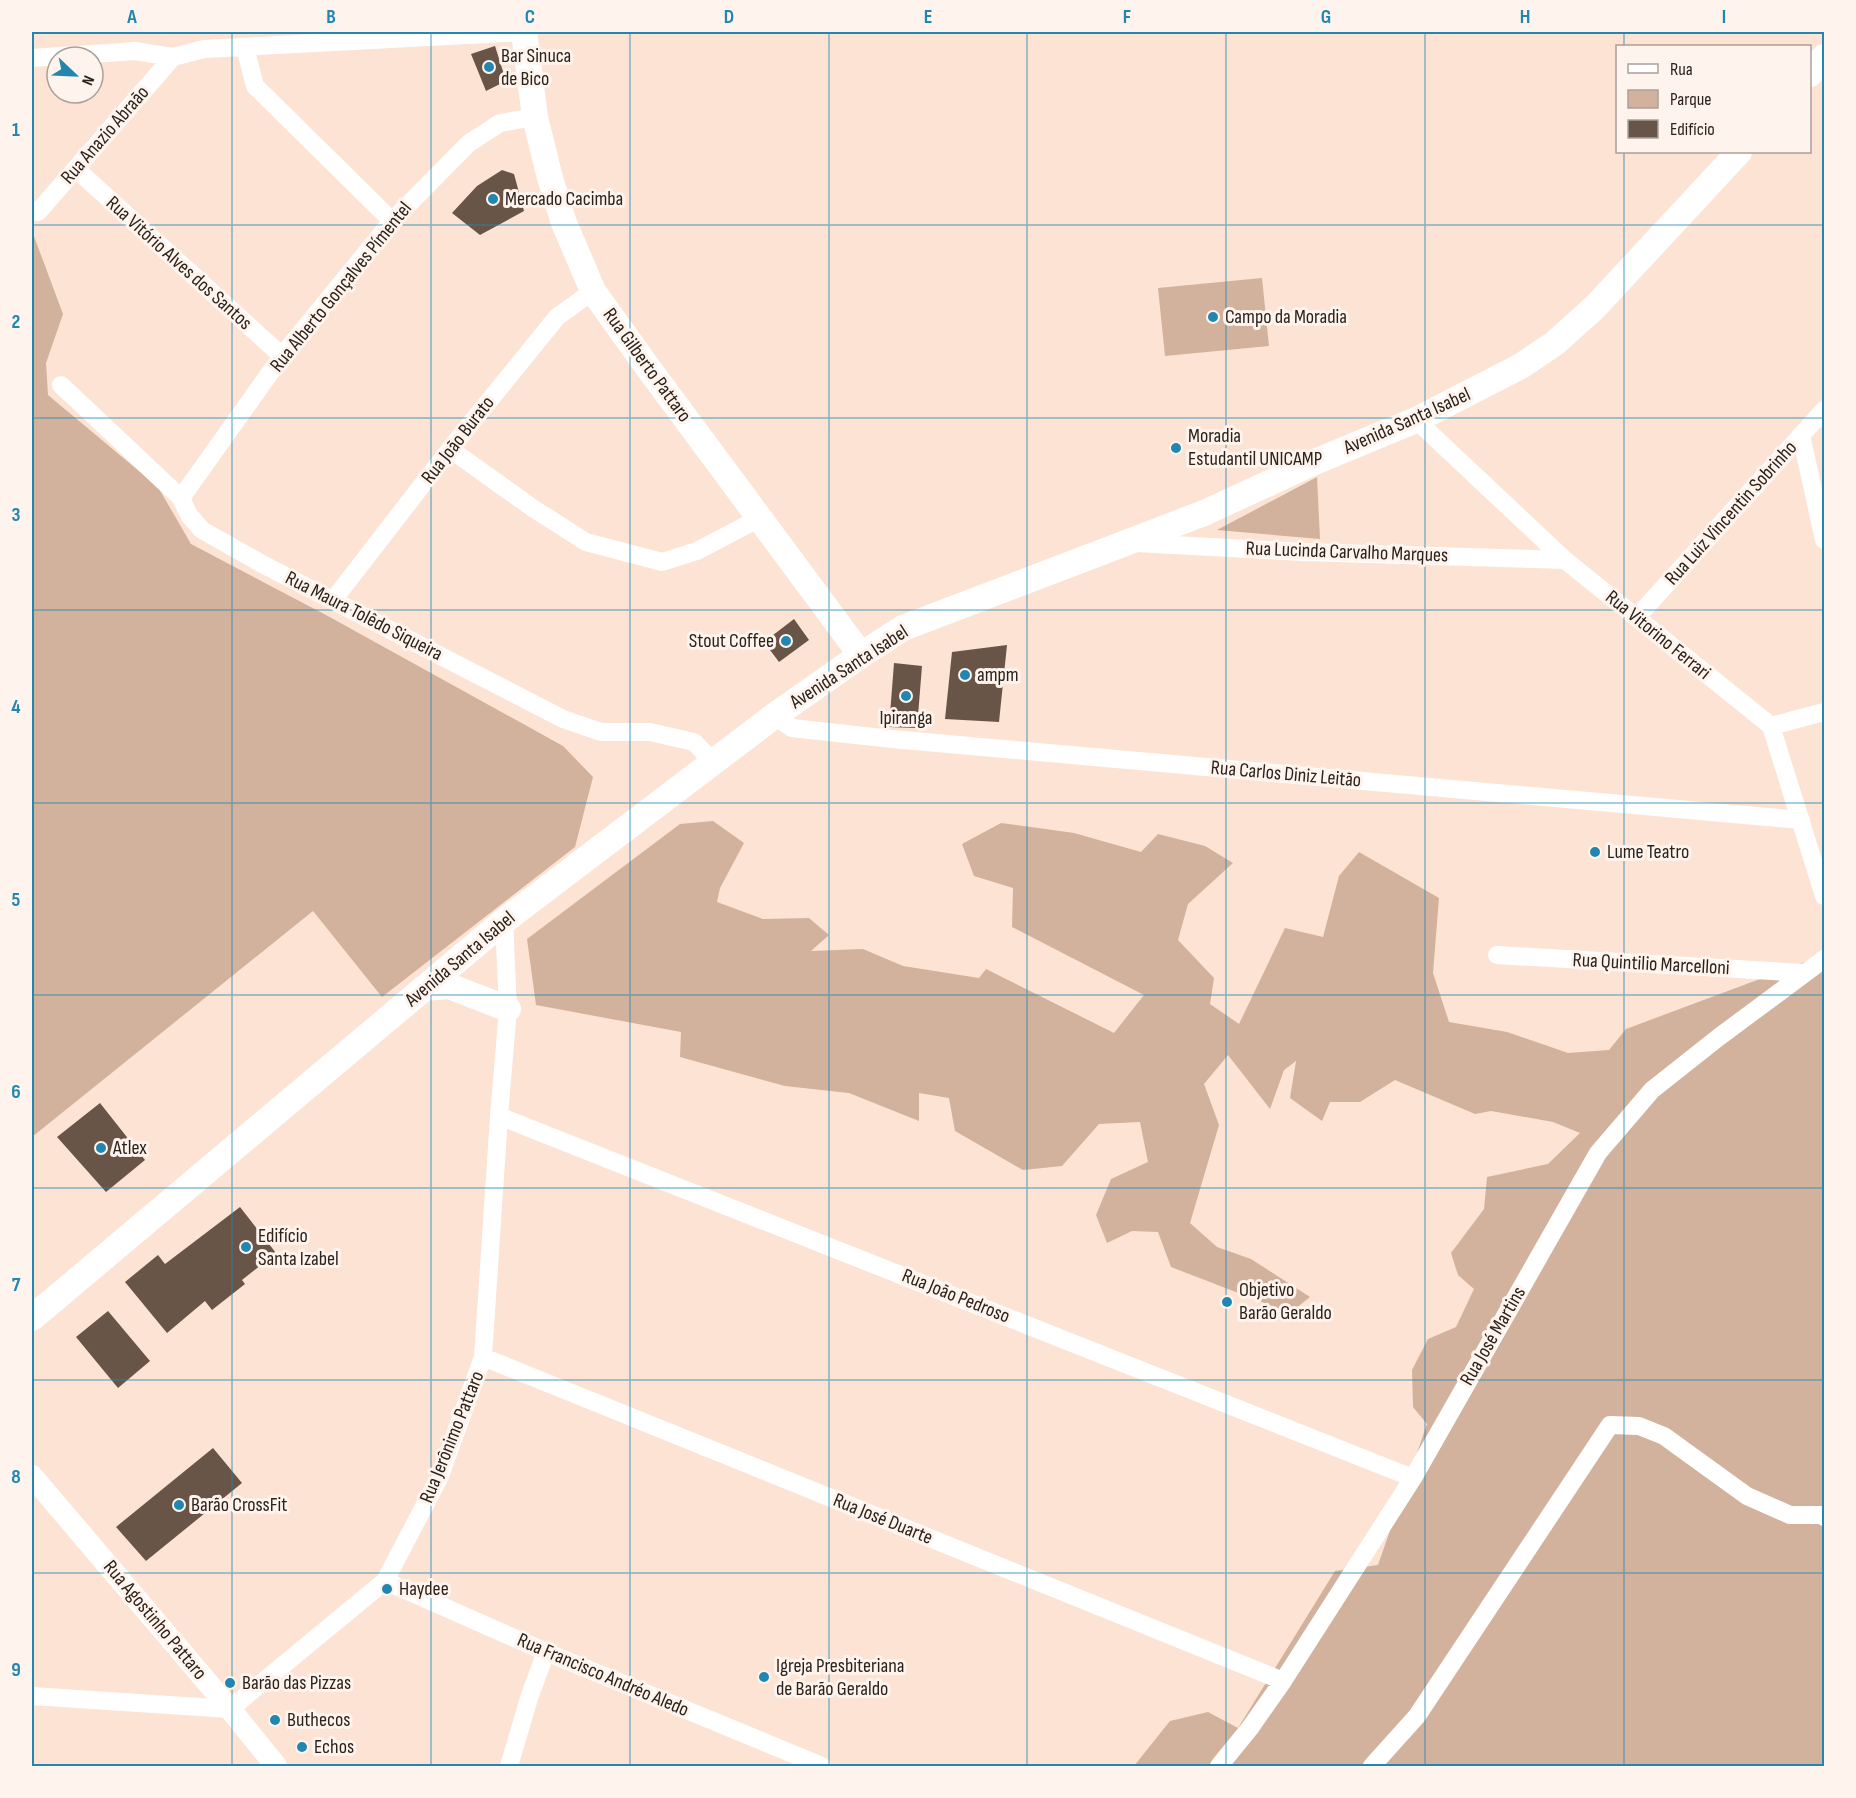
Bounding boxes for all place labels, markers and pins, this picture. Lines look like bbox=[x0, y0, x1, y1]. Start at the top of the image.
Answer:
place label: Bar Sinuca de Bico bbox=[501, 44, 571, 91]
marker: Bar Sinuca de Bico bbox=[482, 60, 496, 74]
place label: Mercado Cacimba bbox=[505, 187, 623, 211]
marker: Mercado Cacimba bbox=[486, 192, 500, 206]
place label: Campo da Moradia bbox=[1225, 305, 1347, 329]
marker: Campo da Moradia bbox=[1206, 310, 1220, 324]
place label: Moradia Estudantil UNICAMP bbox=[1188, 424, 1322, 471]
marker: Moradia Estudantil UNICAMP bbox=[1169, 441, 1183, 455]
place label: Stout Coffee bbox=[689, 629, 774, 653]
marker: Stout Coffee bbox=[779, 634, 793, 648]
place label: ampm bbox=[977, 663, 1019, 687]
marker: ampm bbox=[958, 668, 972, 682]
marker: Ipiranga bbox=[899, 689, 913, 703]
place label: Ipiranga bbox=[879, 706, 933, 730]
place label: Lume Teatro bbox=[1607, 840, 1689, 864]
marker: Lume Teatro bbox=[1588, 845, 1602, 859]
place label: Atlex bbox=[112, 1136, 147, 1160]
marker: Atlex bbox=[94, 1141, 108, 1155]
place label: Edifício Santa Izabel bbox=[258, 1224, 339, 1271]
marker: Edifício Santa Izabel bbox=[239, 1240, 253, 1254]
place label: Objetivo Barão Geraldo bbox=[1239, 1278, 1332, 1325]
marker: Objetivo Barão Geraldo bbox=[1220, 1295, 1234, 1309]
place label: Barão CrossFit bbox=[191, 1493, 287, 1517]
marker: Barão CrossFit bbox=[172, 1498, 186, 1512]
place label: Haydee bbox=[399, 1577, 449, 1601]
marker: Haydee bbox=[380, 1582, 394, 1596]
place label: Igreja Presbiteriana de Barão Geraldo bbox=[776, 1654, 904, 1701]
marker: Igreja Presbiteriana de Barão Geraldo bbox=[757, 1670, 771, 1684]
place label: Barão das Pizzas bbox=[242, 1671, 351, 1695]
marker: Barão das Pizzas bbox=[223, 1676, 237, 1690]
place label: Buthecos bbox=[287, 1708, 350, 1732]
marker: Buthecos bbox=[268, 1713, 282, 1727]
place label: Echos bbox=[314, 1735, 354, 1759]
marker: Echos bbox=[295, 1740, 309, 1754]

